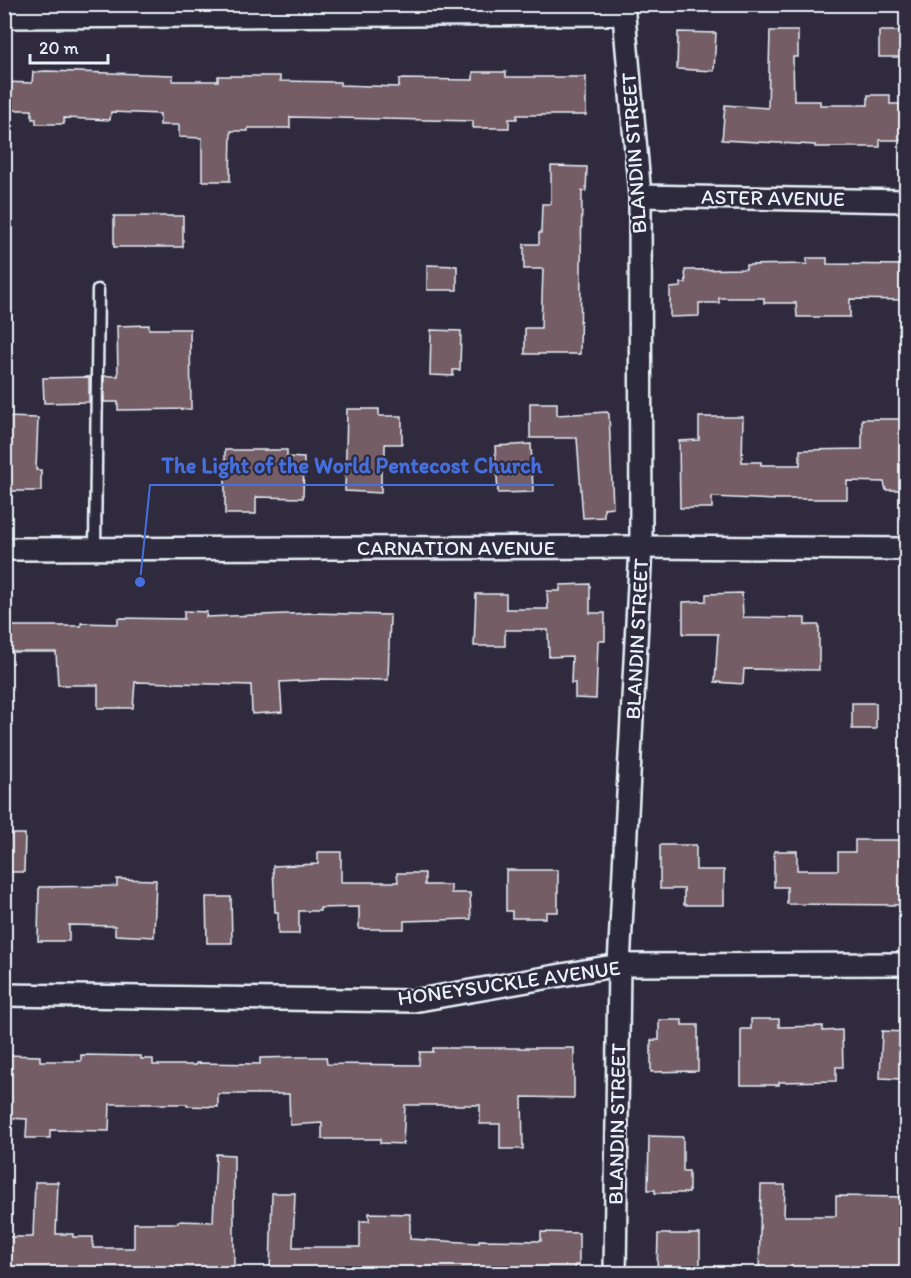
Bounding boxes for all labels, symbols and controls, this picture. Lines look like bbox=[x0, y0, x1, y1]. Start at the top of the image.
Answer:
scale bar bbox=[30, 27, 108, 65]
text: 20 m bbox=[39, 37, 79, 59]
street label: BLANDIN STREET bbox=[615, 71, 652, 235]
street label: ASTER AVENUE bbox=[701, 184, 845, 211]
callout: The Light of the World Pentecost Church bbox=[150, 445, 554, 485]
text: The Light of the World Pentecost Church bbox=[161, 452, 544, 479]
street label: CARNATION AVENUE bbox=[357, 535, 556, 560]
street label: BLANDIN STREET bbox=[620, 557, 653, 720]
street label: HONEYSUCKLE AVENUE bbox=[396, 954, 622, 1011]
street label: BLANDIN STREET bbox=[603, 1043, 630, 1205]

